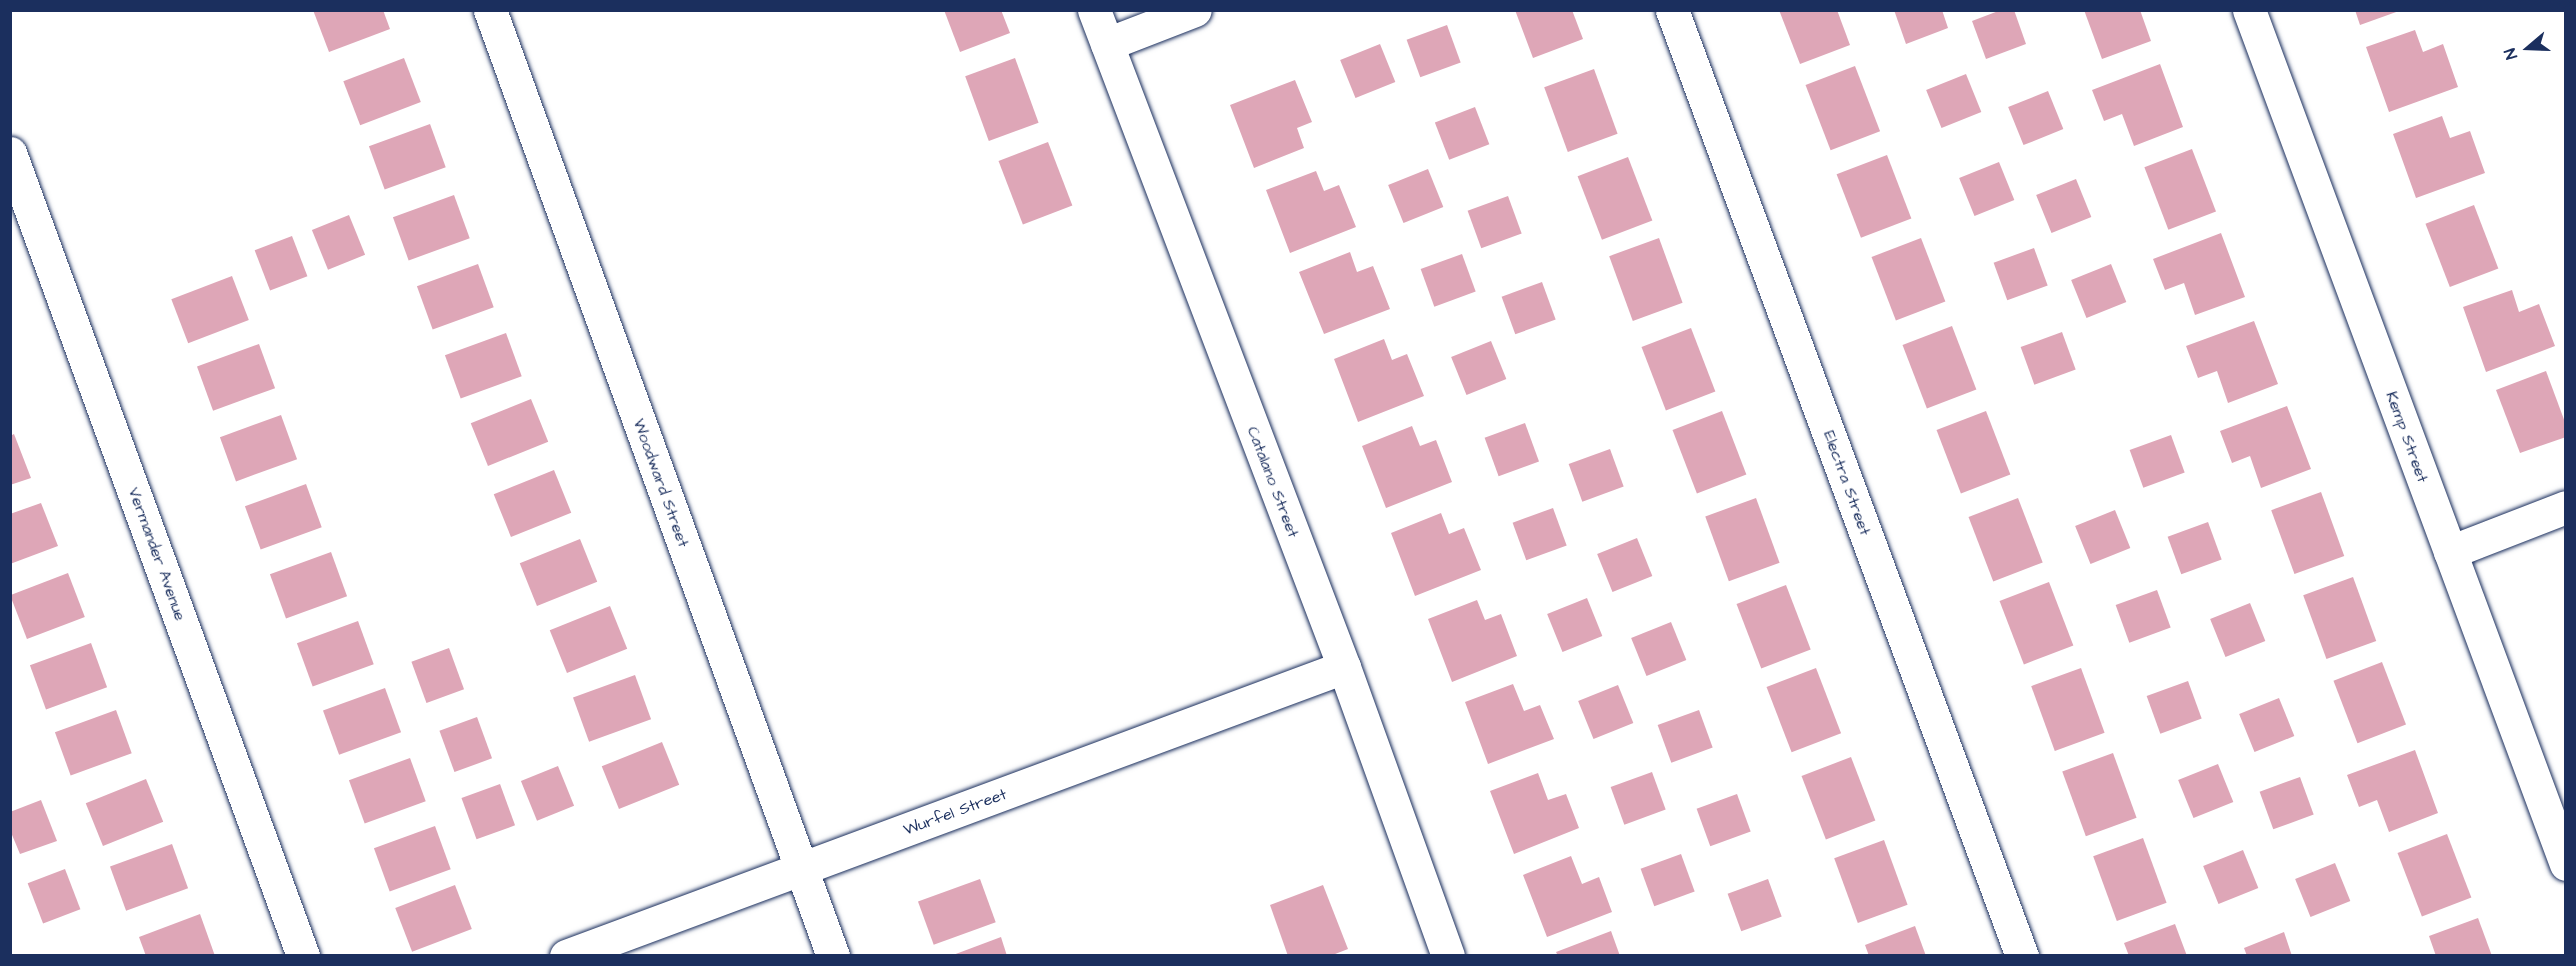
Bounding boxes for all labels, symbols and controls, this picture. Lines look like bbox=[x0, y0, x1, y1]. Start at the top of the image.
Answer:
north arrow bbox=[2498, 18, 2558, 78]
text: N bbox=[2499, 46, 2523, 62]
street label: Kemp Street bbox=[2382, 389, 2432, 485]
street label: Woodward Street bbox=[629, 416, 693, 550]
street label: Catalano Street bbox=[1243, 424, 1303, 540]
street label: Electra Street bbox=[1819, 428, 1875, 538]
street label: Vermander Avenue bbox=[124, 485, 190, 623]
street label: Wurfel Street bbox=[901, 784, 1009, 840]

